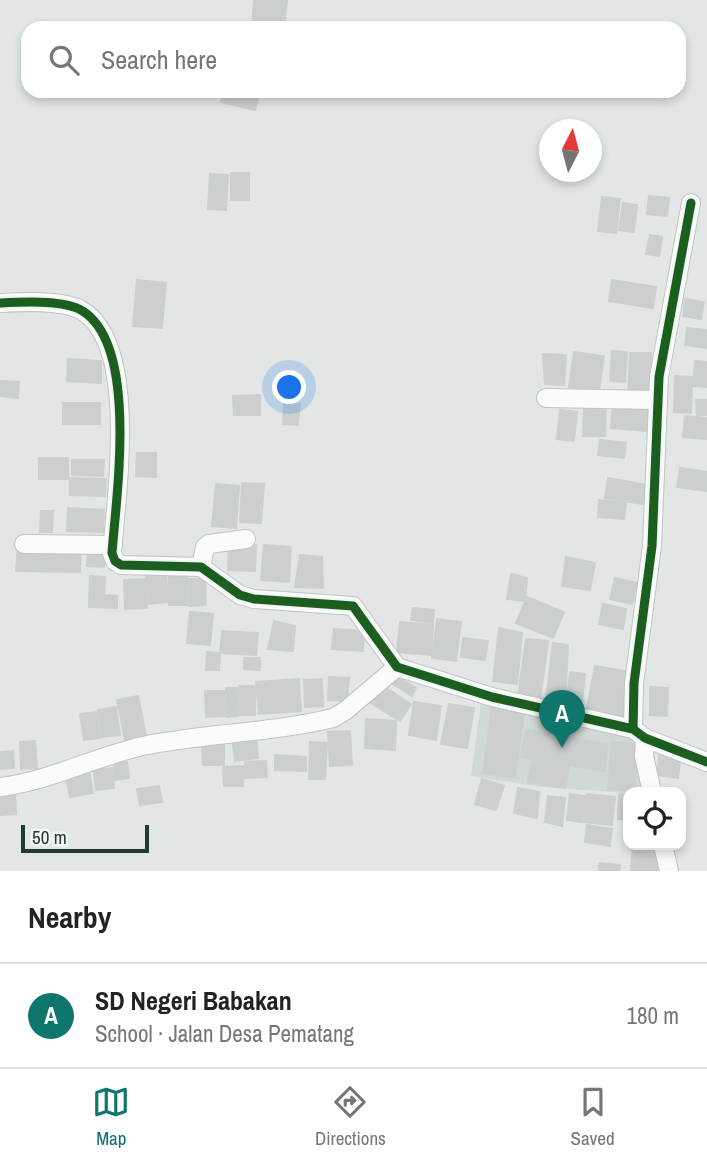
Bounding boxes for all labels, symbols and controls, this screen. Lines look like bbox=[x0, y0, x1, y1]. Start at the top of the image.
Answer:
search box bbox=[21, 21, 686, 98]
icon: search bbox=[45, 41, 83, 79]
text: Search here bbox=[101, 42, 217, 77]
north arrow bbox=[539, 119, 602, 182]
your location bbox=[272, 370, 306, 404]
pin: A bbox=[539, 690, 585, 748]
map controls bbox=[623, 787, 686, 850]
button: locate bbox=[623, 787, 686, 850]
scale bar bbox=[21, 822, 149, 854]
text: 50 m bbox=[32, 824, 67, 850]
text: Nearby bbox=[28, 897, 111, 937]
text: SD Negeri Babakan bbox=[95, 983, 292, 1018]
text: A bbox=[44, 1000, 58, 1031]
text: 180 m bbox=[627, 1000, 679, 1031]
text: School · Jalan Desa Pematang bbox=[95, 1018, 354, 1049]
tab: Map bbox=[92, 1083, 130, 1151]
tab: Directions bbox=[315, 1083, 386, 1151]
tab: Saved bbox=[571, 1083, 615, 1151]

